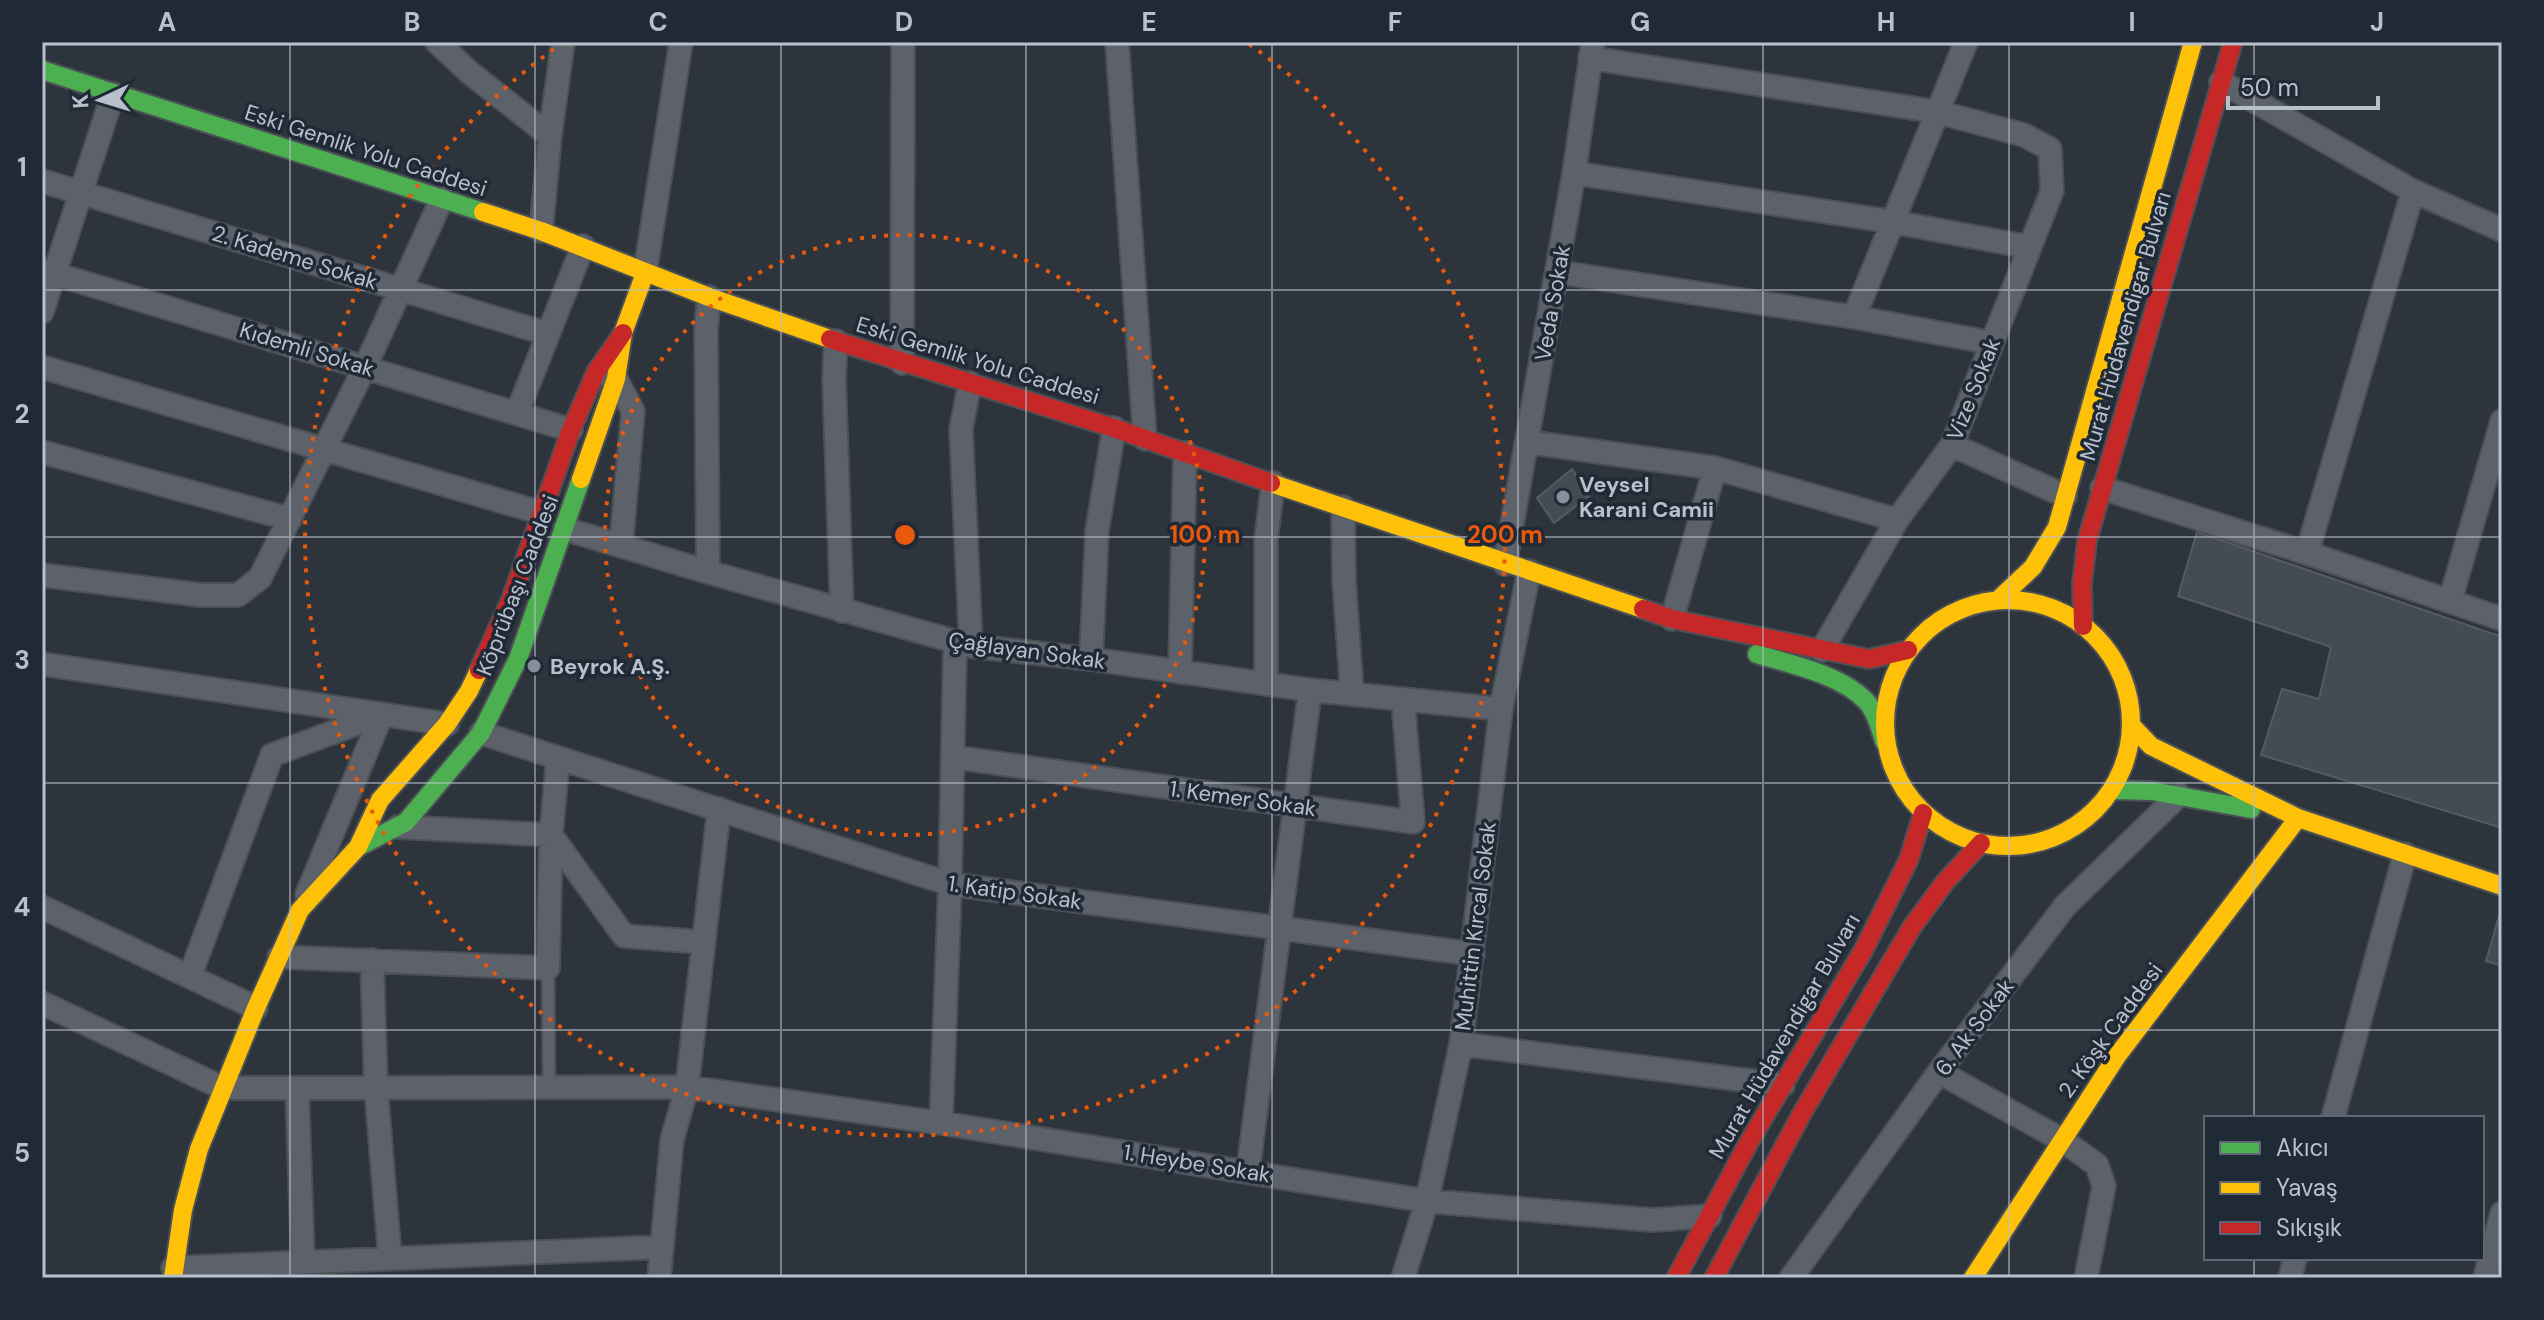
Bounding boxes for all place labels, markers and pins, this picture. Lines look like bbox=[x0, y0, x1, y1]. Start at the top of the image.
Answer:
place label: Veysel Karani Camii bbox=[1579, 470, 1714, 524]
marker: Veysel Karani Camii bbox=[1554, 488, 1572, 506]
centre of rings bbox=[891, 521, 919, 549]
place label: Beyrok A.Ş. bbox=[550, 652, 670, 681]
marker: Beyrok A.Ş. bbox=[525, 657, 543, 675]

